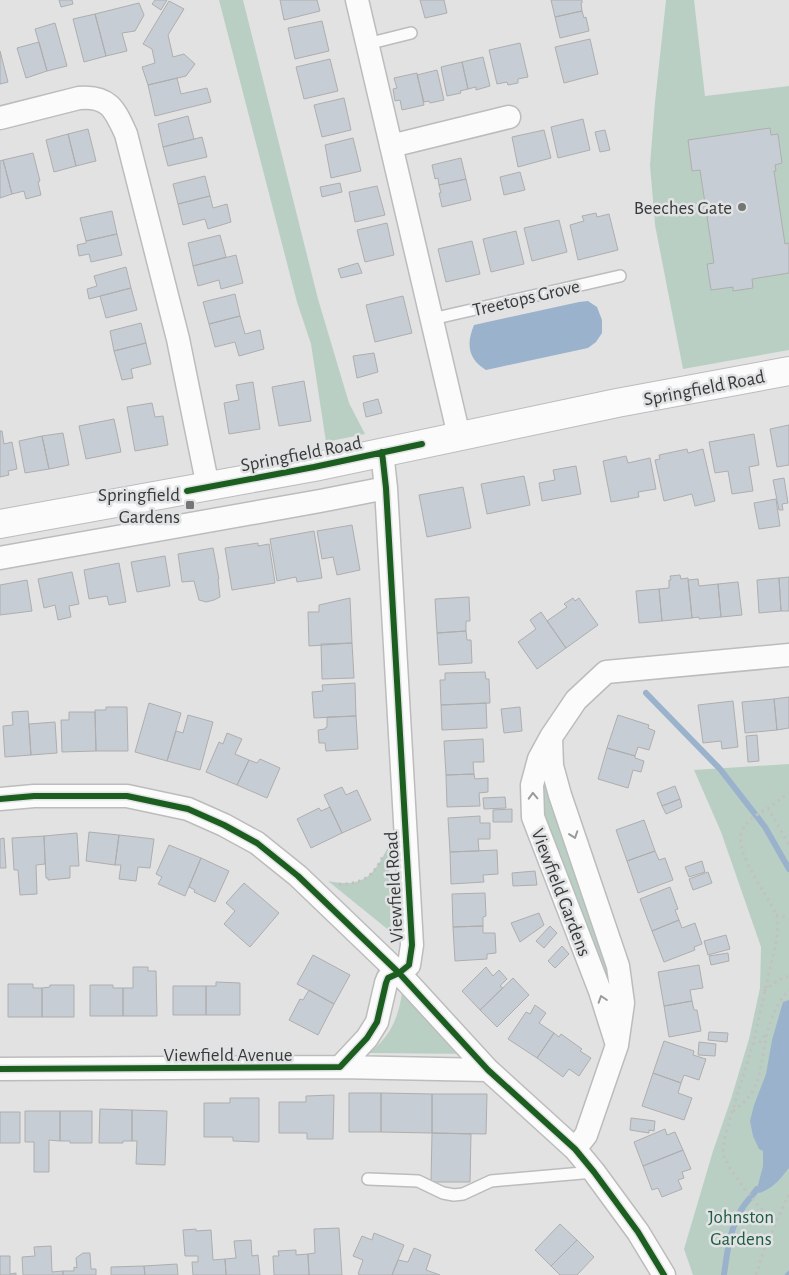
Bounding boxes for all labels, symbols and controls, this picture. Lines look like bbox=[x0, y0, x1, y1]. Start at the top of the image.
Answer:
place label: Beeches Gate bbox=[634, 199, 732, 218]
marker: Beeches Gate bbox=[736, 201, 748, 213]
street label: Treetops Grove bbox=[471, 277, 582, 320]
street label: Springfield Road bbox=[642, 367, 767, 410]
street label: Springfield Road bbox=[239, 433, 364, 476]
place label: Springfield Gardens bbox=[98, 486, 180, 527]
marker: Springfield Gardens bbox=[184, 499, 196, 511]
one-way arrow bbox=[528, 792, 538, 800]
street label: Viewfield Gardens bbox=[528, 826, 594, 959]
one-way arrow bbox=[568, 830, 578, 839]
street label: Viewfield Road bbox=[382, 831, 407, 943]
one-way arrow bbox=[598, 995, 608, 1004]
street label: Viewfield Avenue bbox=[163, 1046, 293, 1065]
park label: Johnston Gardens bbox=[708, 1208, 774, 1249]

